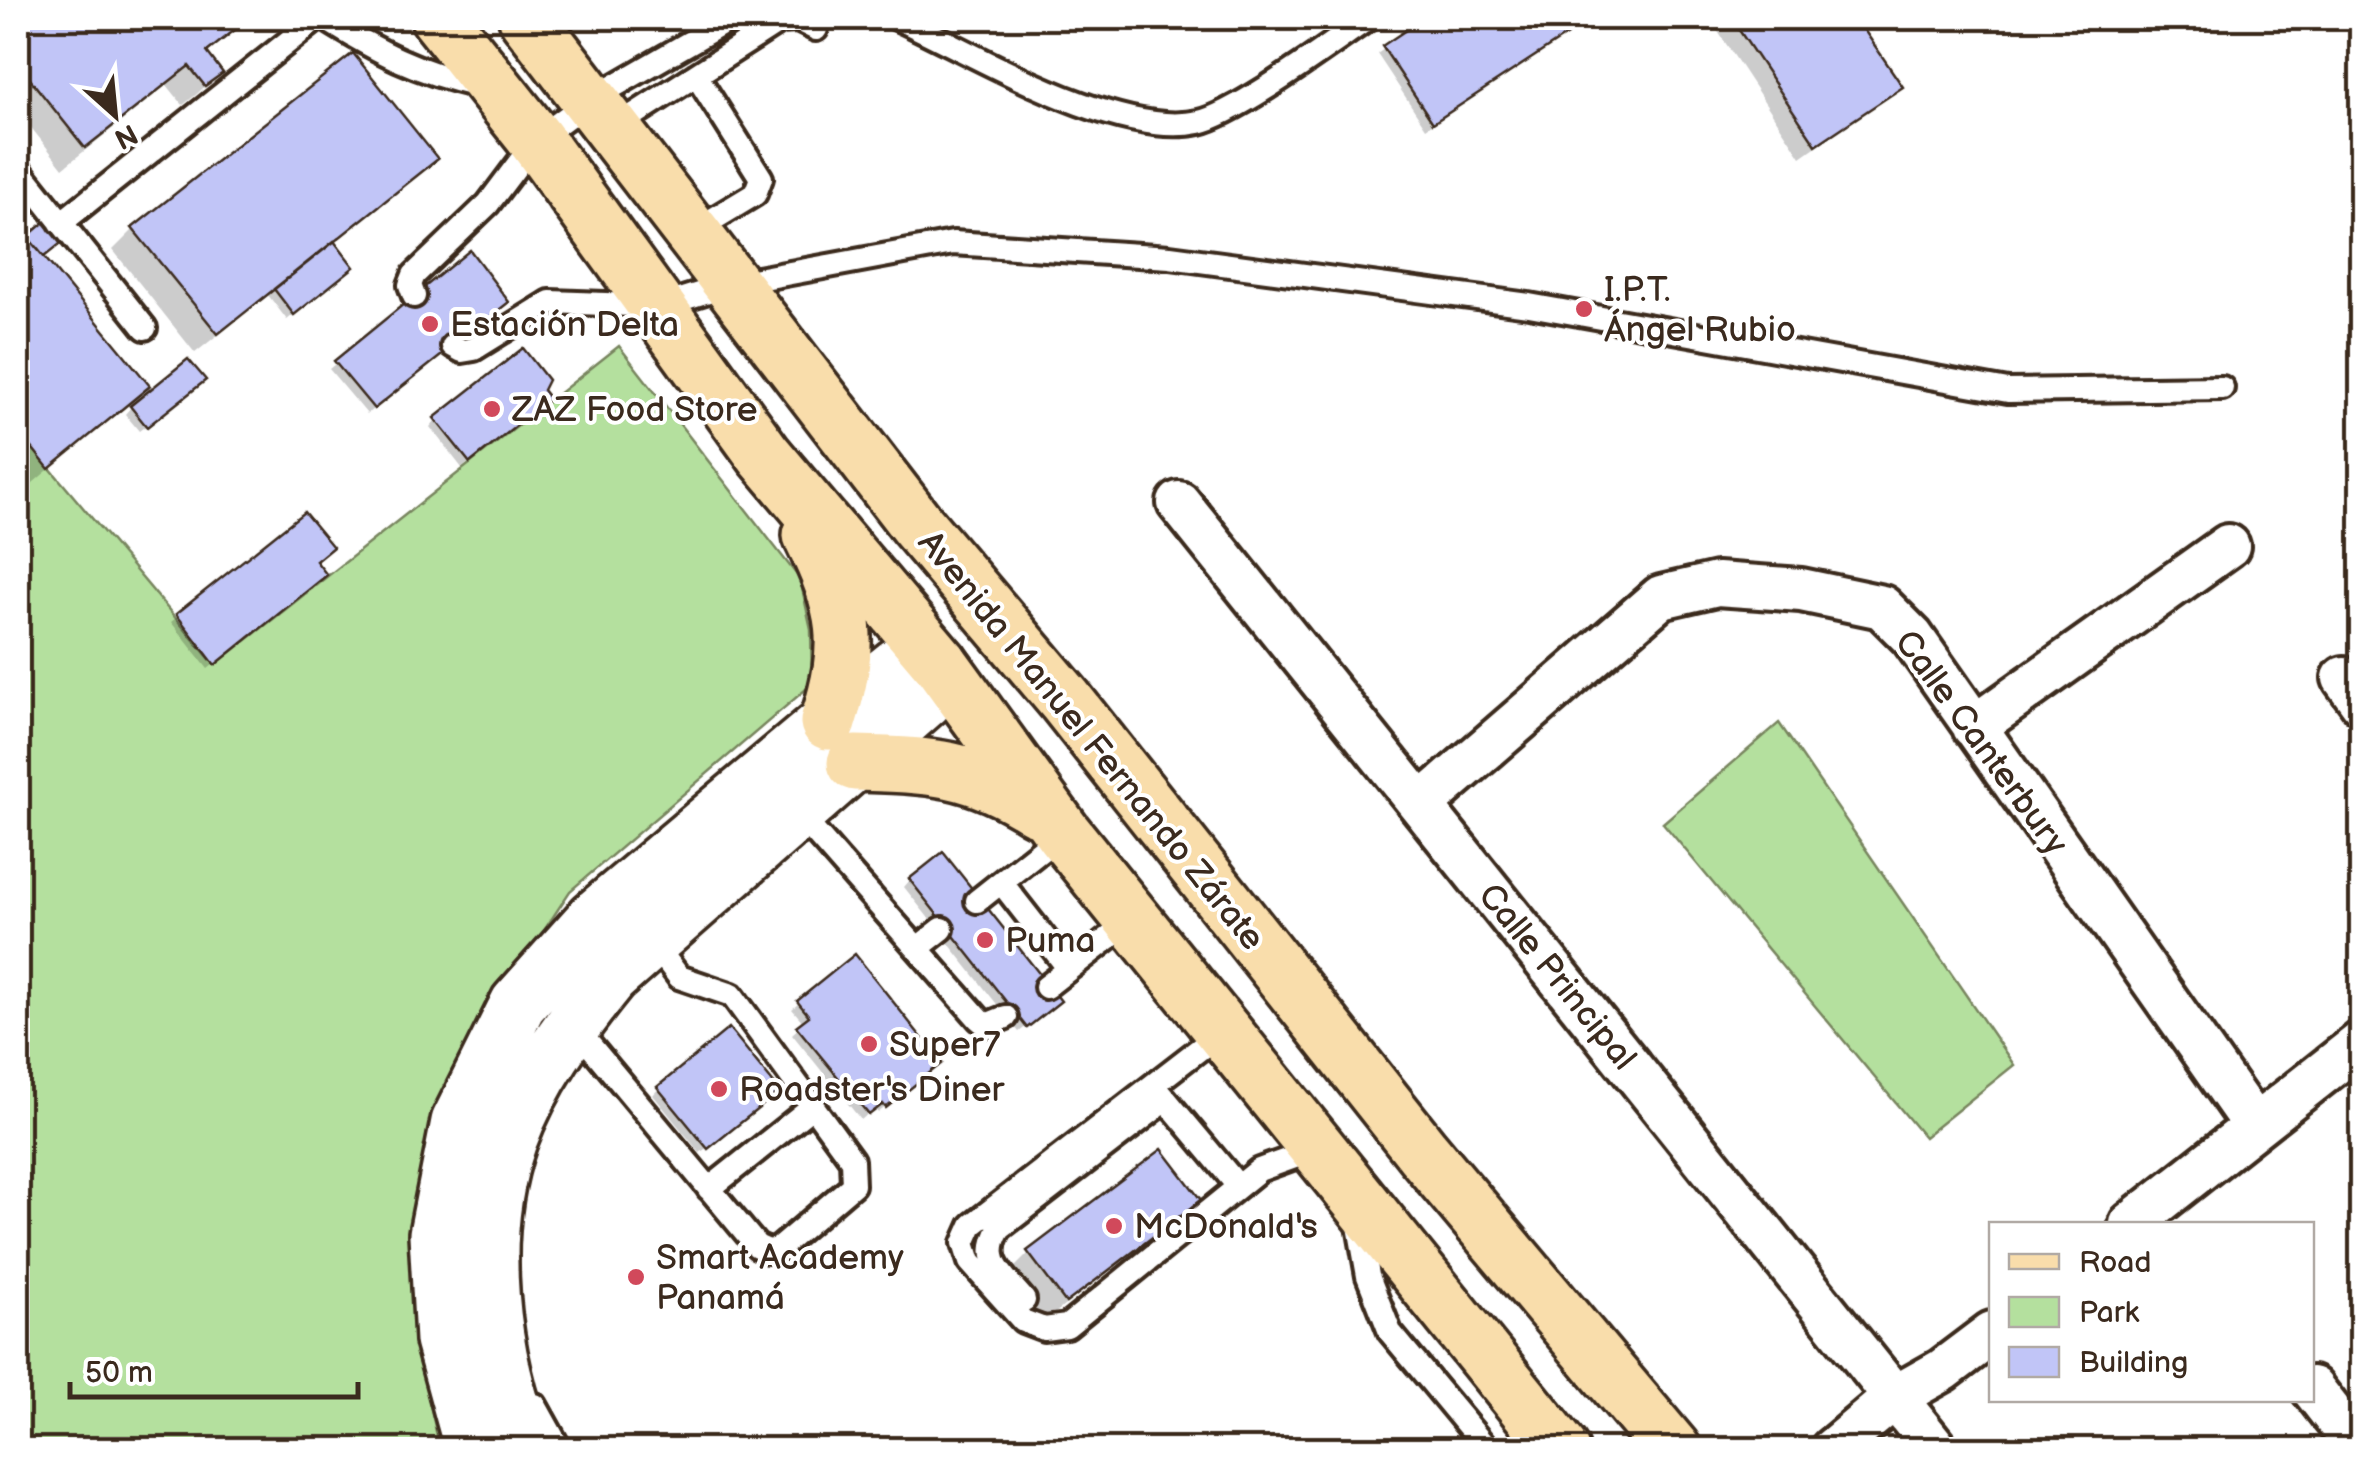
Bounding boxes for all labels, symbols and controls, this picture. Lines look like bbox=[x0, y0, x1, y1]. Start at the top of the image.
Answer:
north arrow bbox=[65, 65, 165, 165]
text: N bbox=[109, 116, 143, 155]
place label: I.P.T. Ángel Rubio bbox=[1604, 269, 1796, 352]
marker: I.P.T. Ángel Rubio bbox=[1573, 298, 1595, 320]
place label: Estación Delta bbox=[450, 304, 679, 347]
marker: Estación Delta bbox=[419, 313, 441, 335]
place label: ZAZ Food Store bbox=[511, 389, 758, 432]
marker: ZAZ Food Store bbox=[481, 398, 503, 420]
street label: Avenida Manuel Fernando Zárate bbox=[908, 523, 1273, 959]
street label: Calle Canterbury bbox=[1885, 622, 2077, 864]
street label: Calle Principal bbox=[1469, 875, 1645, 1079]
place label: Puma bbox=[1005, 920, 1095, 963]
marker: Puma bbox=[974, 929, 996, 951]
place label: Super7 bbox=[889, 1024, 1001, 1067]
marker: Super7 bbox=[858, 1033, 880, 1055]
place label: Roadster's Diner bbox=[739, 1069, 1006, 1112]
marker: Roadster's Diner bbox=[708, 1078, 730, 1100]
place label: McDonald's bbox=[1134, 1206, 1318, 1249]
marker: McDonald's bbox=[1103, 1215, 1125, 1237]
legend bbox=[1989, 1222, 2314, 1402]
place label: Smart Academy Panamá bbox=[656, 1237, 904, 1320]
text: Road bbox=[2079, 1245, 2152, 1281]
marker: Smart Academy Panamá bbox=[625, 1266, 647, 1288]
text: Park bbox=[2079, 1295, 2139, 1331]
scale bar bbox=[70, 1337, 358, 1399]
text: Building bbox=[2079, 1345, 2188, 1381]
text: 50 m bbox=[85, 1355, 153, 1391]

